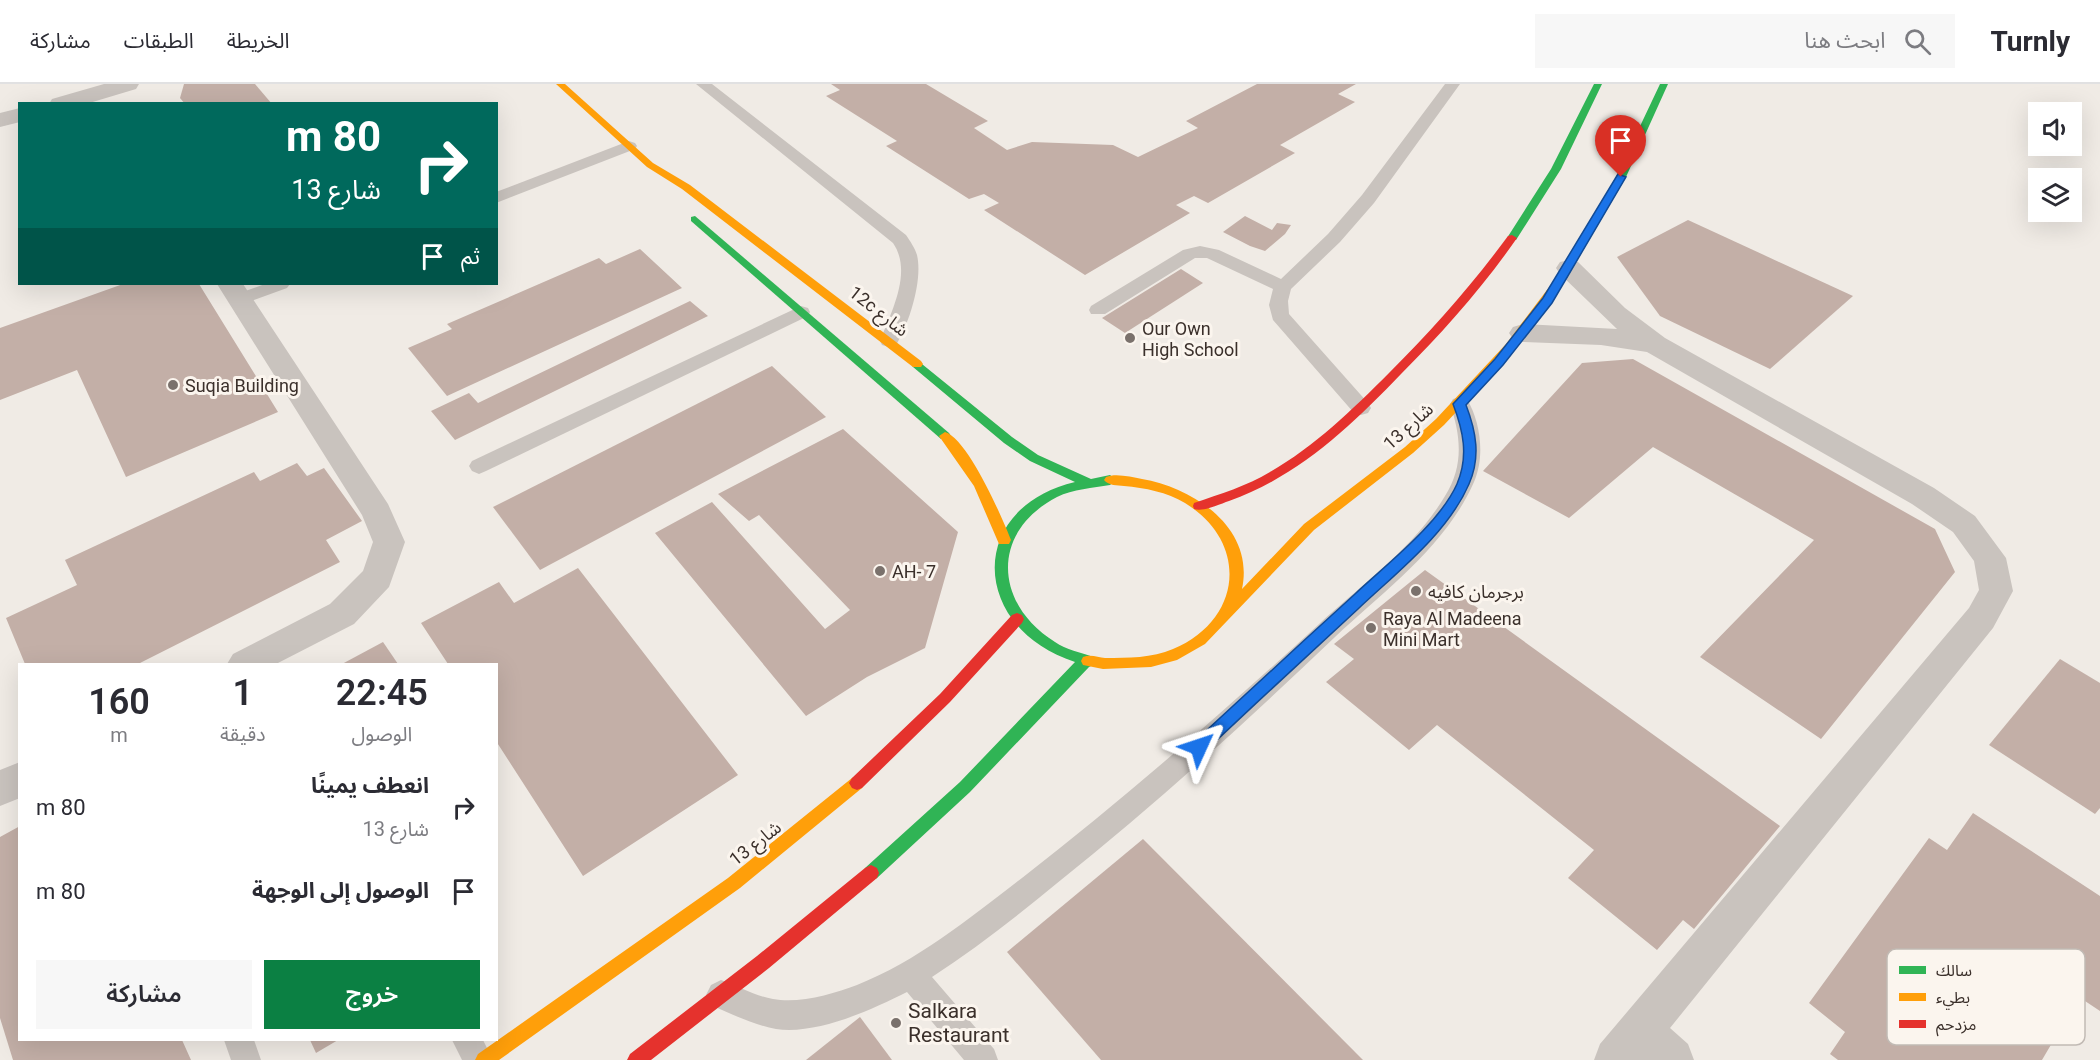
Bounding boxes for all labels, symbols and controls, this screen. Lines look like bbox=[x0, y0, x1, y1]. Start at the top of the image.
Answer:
search box bbox=[1535, 14, 1955, 68]
icon: search bbox=[1901, 25, 1934, 58]
text: Turnly bbox=[1991, 25, 2070, 58]
text: ابحث هنا bbox=[1804, 28, 1886, 53]
text: مشاركة bbox=[30, 29, 91, 53]
text: الطبقات bbox=[124, 29, 194, 53]
text: الخريطة bbox=[227, 29, 290, 53]
map controls bbox=[2028, 102, 2082, 222]
button: sound bbox=[2028, 102, 2082, 156]
text: 80 m bbox=[286, 112, 381, 161]
pin bbox=[1595, 115, 1646, 177]
icon: arrive bbox=[1604, 124, 1637, 157]
icon: right bbox=[402, 126, 480, 204]
button: layers bbox=[2028, 168, 2082, 222]
text: شارع 13 bbox=[291, 174, 381, 206]
icon: arrive bbox=[416, 240, 449, 273]
text: ثم bbox=[461, 244, 480, 269]
street label: 12c شارع bbox=[843, 281, 913, 344]
place label: Our Own High School bbox=[1142, 318, 1239, 360]
marker: Our Own High School bbox=[1123, 331, 1137, 345]
place label: Suqia Building bbox=[185, 375, 299, 396]
marker: Suqia Building bbox=[166, 378, 180, 392]
street label: شارع 13 bbox=[1379, 398, 1440, 457]
place label: AH- 7 bbox=[892, 561, 936, 582]
marker: AH- 7 bbox=[873, 564, 887, 578]
place label: برجرمان كافيه bbox=[1428, 581, 1524, 603]
marker: برجرمان كافيه bbox=[1409, 584, 1423, 598]
place label: Raya Al Madeena Mini Mart bbox=[1383, 608, 1521, 650]
marker: Raya Al Madeena Mini Mart bbox=[1364, 621, 1378, 635]
text: 1 bbox=[233, 672, 253, 714]
text: 22:45 bbox=[336, 672, 428, 714]
text: 160 bbox=[88, 681, 150, 723]
position arrow bbox=[1167, 715, 1231, 779]
text: دقيقة bbox=[220, 722, 266, 746]
text: الوصول bbox=[351, 722, 412, 746]
text: m bbox=[110, 723, 128, 747]
text: انعطف يمينًا bbox=[311, 773, 429, 798]
icon: right bbox=[447, 791, 480, 824]
text: 80 m bbox=[36, 795, 86, 820]
street label: شارع 13 bbox=[725, 816, 787, 873]
text: شارع 13 bbox=[363, 817, 429, 841]
icon: arrive bbox=[447, 875, 480, 908]
text: الوصول إلى الوجهة bbox=[252, 878, 429, 903]
text: 80 m bbox=[36, 879, 86, 904]
legend bbox=[1887, 949, 2085, 1045]
button: مشاركة bbox=[36, 960, 252, 1029]
button: خروج bbox=[264, 960, 480, 1029]
text: سالك bbox=[1936, 961, 1972, 980]
text: بطيء bbox=[1936, 988, 1970, 1010]
place label: Salkara Restaurant bbox=[908, 999, 1010, 1047]
text: مزدحم bbox=[1936, 1015, 1976, 1037]
marker: Salkara Restaurant bbox=[889, 1016, 903, 1030]

